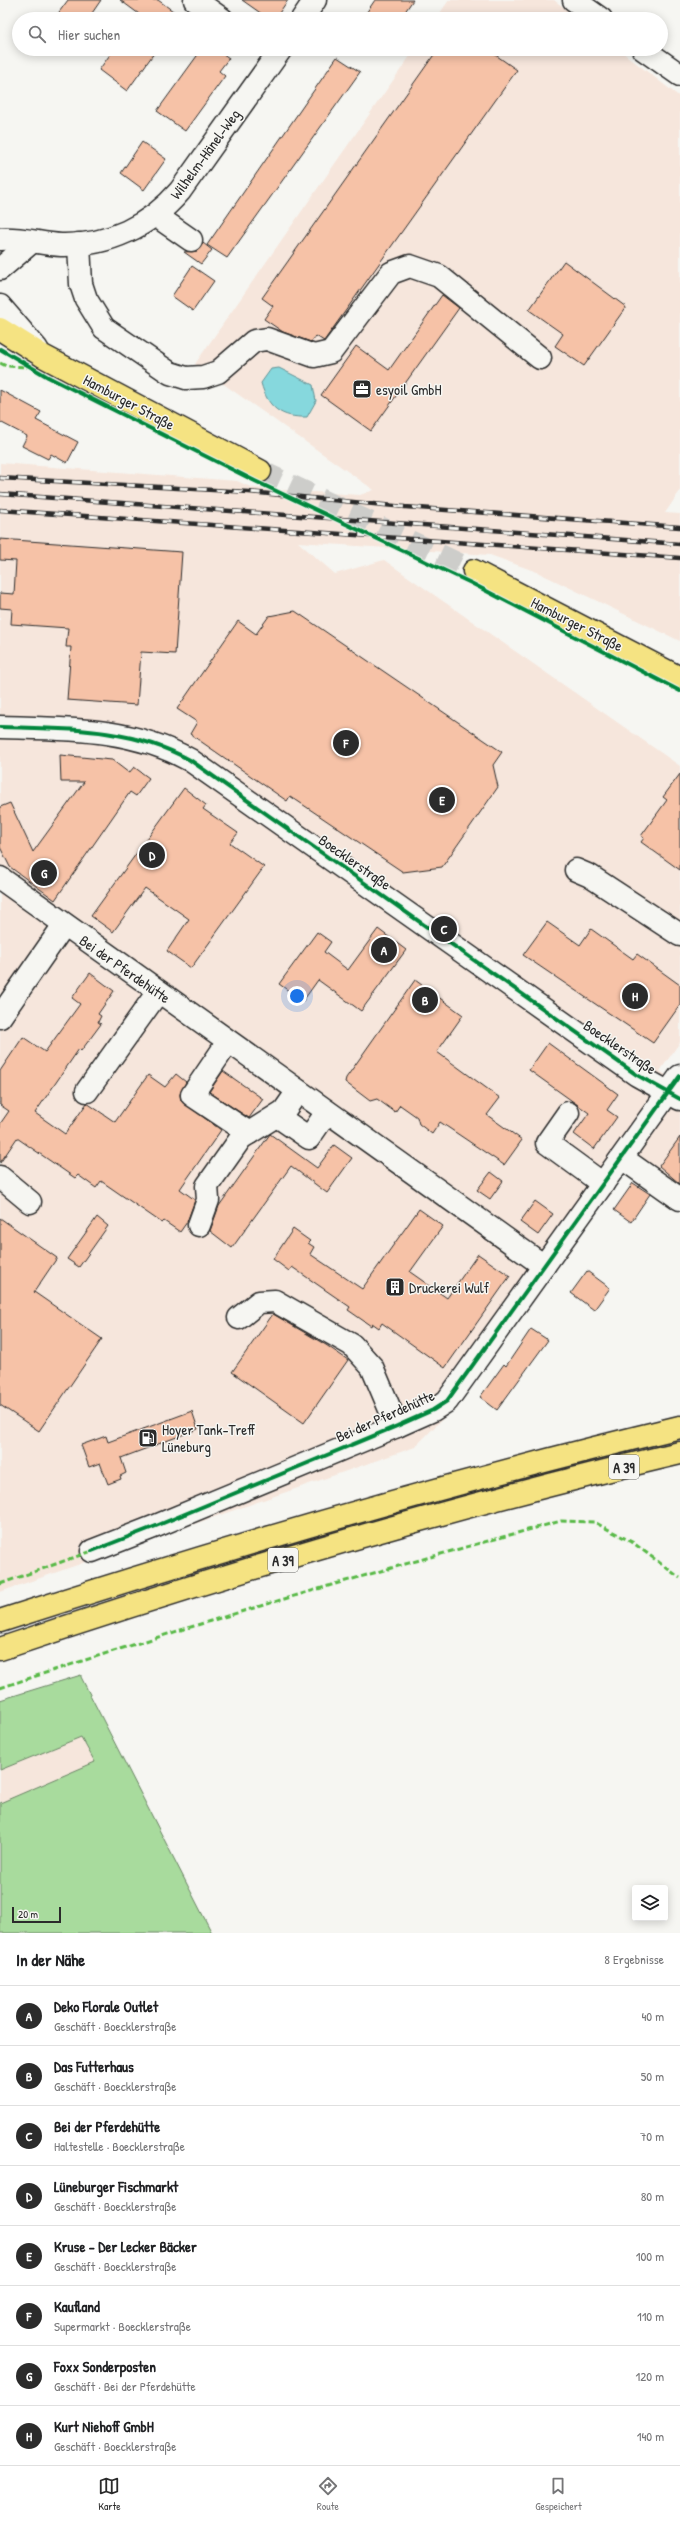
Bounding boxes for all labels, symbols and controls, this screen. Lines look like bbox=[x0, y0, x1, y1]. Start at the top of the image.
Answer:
search box bbox=[12, 12, 668, 56]
icon: search bbox=[26, 23, 48, 45]
text: Hier suchen bbox=[58, 24, 120, 45]
street label: Wilhelm-Hänel-Weg bbox=[165, 104, 245, 203]
street label: Hamburger Straße bbox=[80, 369, 178, 435]
office icon: esyoil GmbH bbox=[351, 378, 373, 400]
place label: esyoil GmbH bbox=[376, 379, 442, 400]
street label: Hamburger Straße bbox=[527, 592, 627, 656]
pin: F bbox=[333, 728, 359, 758]
pin: E bbox=[429, 785, 455, 815]
street label: Boecklerstraße bbox=[315, 829, 395, 895]
pin: D bbox=[139, 840, 165, 870]
pin: G bbox=[31, 858, 57, 888]
pin: C bbox=[431, 914, 457, 944]
street label: Bei der Pferdehütte bbox=[75, 930, 175, 1008]
pin: A bbox=[371, 935, 397, 965]
pin: H bbox=[622, 981, 648, 1011]
pin: B bbox=[412, 985, 438, 1015]
your location bbox=[287, 986, 307, 1006]
street label: Boecklerstraße bbox=[579, 1015, 661, 1079]
building icon: Druckerei Wulf bbox=[384, 1276, 406, 1298]
place label: Druckerei Wulf bbox=[409, 1277, 490, 1298]
street label: Bei der Pferdehütte bbox=[332, 1385, 438, 1447]
place label: Hoyer Tank-Treff Lüneburg bbox=[162, 1419, 255, 1457]
fuel station icon: Hoyer Tank-Treff Lüneburg bbox=[137, 1427, 159, 1449]
road number: A 39 bbox=[609, 1455, 639, 1479]
road number: A 39 bbox=[268, 1548, 298, 1572]
map controls bbox=[632, 1885, 668, 1921]
button: layers bbox=[632, 1885, 668, 1921]
scale bar bbox=[12, 1905, 61, 1924]
text: 20 m bbox=[18, 1907, 38, 1921]
text: In der Nähe bbox=[16, 1948, 85, 1971]
text: 8 Ergebnisse bbox=[604, 1950, 664, 1968]
text: Deko Florale Outlet bbox=[54, 1996, 158, 2017]
text: A bbox=[26, 2007, 32, 2025]
text: 40 m bbox=[641, 2007, 664, 2025]
text: Geschäft · Boecklerstraße bbox=[54, 2017, 176, 2035]
text: Das Futterhaus bbox=[54, 2056, 134, 2077]
text: B bbox=[26, 2067, 32, 2085]
text: 50 m bbox=[641, 2067, 664, 2085]
text: Geschäft · Boecklerstraße bbox=[54, 2077, 176, 2095]
text: Bei der Pferdehütte bbox=[54, 2116, 160, 2137]
text: C bbox=[25, 2127, 33, 2145]
text: 70 m bbox=[640, 2127, 664, 2145]
text: Haltestelle · Boecklerstraße bbox=[54, 2137, 185, 2155]
text: Lüneburger Fischmarkt bbox=[54, 2176, 178, 2197]
text: D bbox=[26, 2187, 32, 2205]
text: 80 m bbox=[641, 2187, 664, 2205]
text: Geschäft · Boecklerstraße bbox=[54, 2197, 176, 2215]
text: Kruse - Der Lecker Bäcker bbox=[54, 2236, 197, 2257]
text: E bbox=[26, 2247, 32, 2265]
text: 100 m bbox=[636, 2247, 664, 2265]
text: Geschäft · Boecklerstraße bbox=[54, 2257, 176, 2275]
text: Kaufland bbox=[54, 2296, 100, 2317]
text: F bbox=[27, 2307, 31, 2325]
text: 110 m bbox=[637, 2307, 664, 2325]
text: Supermarkt · Boecklerstraße bbox=[54, 2317, 191, 2335]
text: Foxx Sonderposten bbox=[54, 2356, 156, 2377]
text: G bbox=[26, 2367, 32, 2385]
text: 120 m bbox=[636, 2367, 664, 2385]
text: Geschäft · Bei der Pferdehütte bbox=[54, 2377, 196, 2395]
text: Kurt Niehoff GmbH bbox=[54, 2416, 154, 2437]
text: H bbox=[26, 2427, 32, 2445]
text: 140 m bbox=[637, 2427, 664, 2445]
text: Geschäft · Boecklerstraße bbox=[54, 2437, 176, 2455]
tab: Karte bbox=[98, 2475, 121, 2513]
tab: Route bbox=[317, 2475, 339, 2513]
tab: Gespeichert bbox=[535, 2475, 582, 2513]

